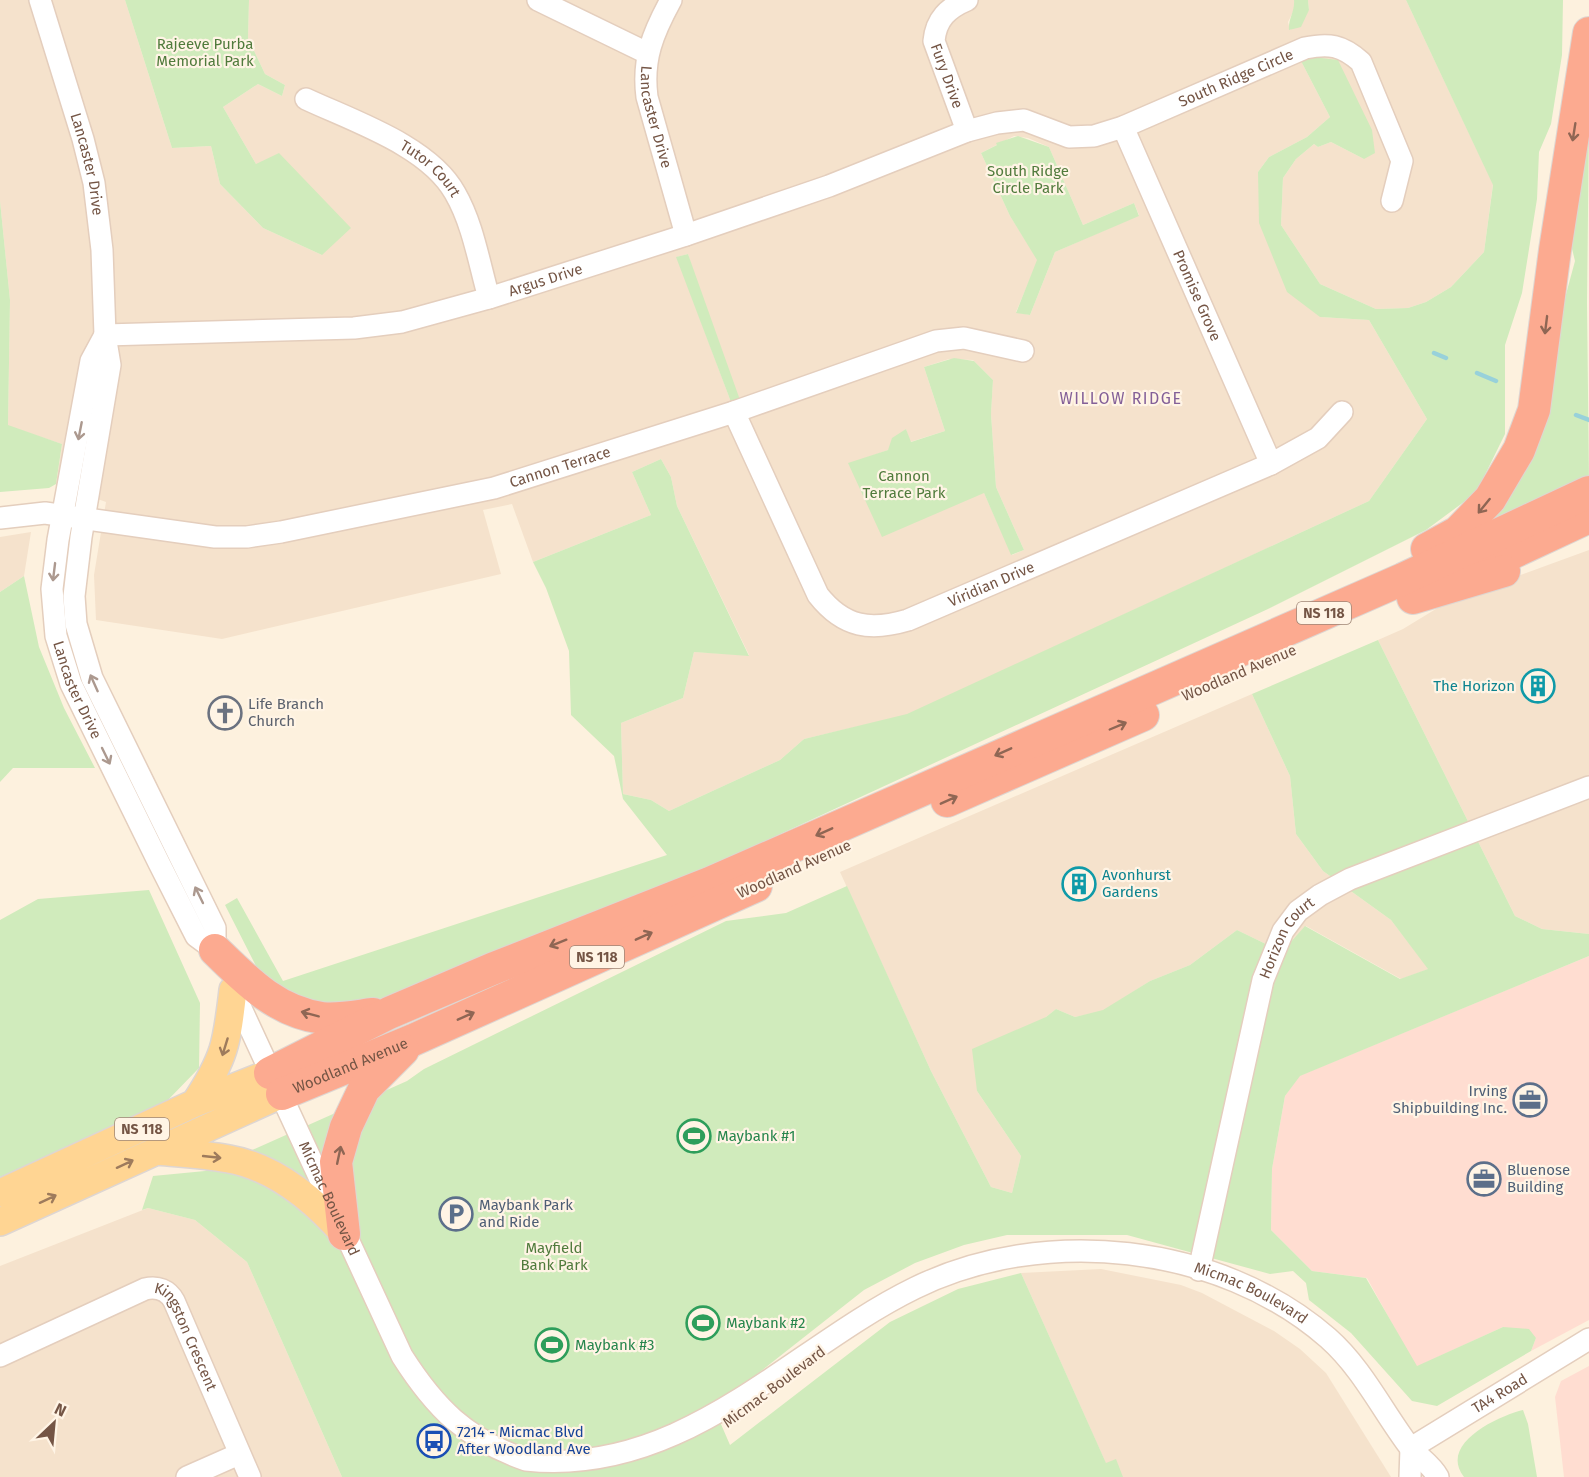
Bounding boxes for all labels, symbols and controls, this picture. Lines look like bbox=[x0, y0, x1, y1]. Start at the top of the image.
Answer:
park label: Rajeeve Purba Memorial Park bbox=[156, 35, 254, 70]
street label: Fury Drive bbox=[927, 41, 967, 111]
street label: South Ridge Circle bbox=[1176, 45, 1296, 111]
street label: Lancaster Drive bbox=[637, 65, 676, 170]
street label: Lancaster Drive bbox=[66, 111, 107, 216]
one-way arrow bbox=[1569, 122, 1580, 141]
street label: Tutor Court bbox=[397, 136, 465, 201]
park label: South Ridge Circle Park bbox=[987, 162, 1069, 197]
street label: Promise Grove bbox=[1169, 247, 1225, 344]
street label: Argus Drive bbox=[506, 260, 585, 300]
one-way arrow bbox=[1540, 315, 1551, 334]
district label: WILLOW RIDGE bbox=[1059, 389, 1183, 408]
one-way arrow bbox=[74, 421, 85, 441]
street label: Cannon Terrace bbox=[507, 443, 613, 492]
park label: Cannon Terrace Park bbox=[863, 467, 946, 502]
one-way arrow bbox=[1478, 498, 1491, 514]
street label: Viridian Drive bbox=[946, 558, 1037, 611]
one-way arrow bbox=[49, 562, 60, 582]
road number: NS 118 bbox=[1297, 602, 1351, 624]
street label: Lancaster Drive bbox=[49, 639, 106, 742]
street label: Woodland Avenue bbox=[1179, 641, 1299, 705]
building icon: The Horizon bbox=[1520, 668, 1556, 704]
one-way arrow bbox=[88, 674, 99, 692]
place label: The Horizon bbox=[1433, 677, 1515, 695]
church icon: Life Branch Church bbox=[207, 695, 243, 731]
place label: Life Branch Church bbox=[248, 695, 324, 730]
one-way arrow bbox=[1108, 720, 1126, 731]
one-way arrow bbox=[101, 747, 113, 765]
one-way arrow bbox=[994, 747, 1012, 759]
one-way arrow bbox=[940, 794, 958, 805]
one-way arrow bbox=[816, 826, 834, 838]
street label: Woodland Avenue bbox=[734, 836, 854, 902]
building icon: Avonhurst Gardens bbox=[1061, 866, 1097, 902]
place label: Avonhurst Gardens bbox=[1102, 866, 1172, 901]
one-way arrow bbox=[192, 887, 204, 905]
street label: Horizon Court bbox=[1255, 893, 1318, 981]
one-way arrow bbox=[635, 930, 653, 941]
one-way arrow bbox=[549, 938, 568, 949]
road number: NS 118 bbox=[570, 946, 624, 968]
one-way arrow bbox=[301, 1008, 320, 1020]
one-way arrow bbox=[457, 1010, 475, 1021]
street label: Woodland Avenue bbox=[290, 1034, 411, 1098]
one-way arrow bbox=[219, 1037, 230, 1056]
place label: Irving Shipbuilding Inc. bbox=[1393, 1082, 1507, 1117]
office icon: Irving Shipbuilding Inc. bbox=[1512, 1082, 1548, 1118]
road number: NS 118 bbox=[115, 1118, 169, 1140]
sports icon: Maybank #1 bbox=[676, 1118, 712, 1154]
place label: Maybank #1 bbox=[717, 1127, 796, 1145]
street label: Micmac Boulevard bbox=[295, 1139, 363, 1259]
one-way arrow bbox=[333, 1146, 345, 1165]
one-way arrow bbox=[201, 1151, 221, 1162]
one-way arrow bbox=[116, 1157, 134, 1169]
office icon: Bluenose Building bbox=[1466, 1161, 1502, 1197]
place label: Bluenose Building bbox=[1507, 1161, 1570, 1196]
one-way arrow bbox=[39, 1193, 57, 1205]
parking icon: Maybank Park and Ride bbox=[438, 1196, 474, 1232]
place label: Maybank Park and Ride bbox=[479, 1196, 573, 1231]
park label: Mayfield Bank Park bbox=[520, 1239, 588, 1274]
street label: Micmac Boulevard bbox=[1192, 1258, 1311, 1328]
street label: Kingston Crescent bbox=[153, 1279, 221, 1394]
sports icon: Maybank #2 bbox=[685, 1305, 721, 1341]
place label: Maybank #2 bbox=[726, 1314, 805, 1332]
sports icon: Maybank #3 bbox=[534, 1327, 570, 1363]
place label: Maybank #3 bbox=[575, 1336, 655, 1354]
street label: Micmac Boulevard bbox=[719, 1343, 829, 1431]
street label: TA4 Road bbox=[1469, 1370, 1531, 1418]
north arrow bbox=[24, 1393, 84, 1453]
text: N bbox=[51, 1399, 69, 1421]
bus stop icon: 7214 - Micmac Blvd After Woodland Ave bbox=[416, 1423, 452, 1459]
place label: 7214 - Micmac Blvd After Woodland Ave bbox=[457, 1423, 591, 1458]

